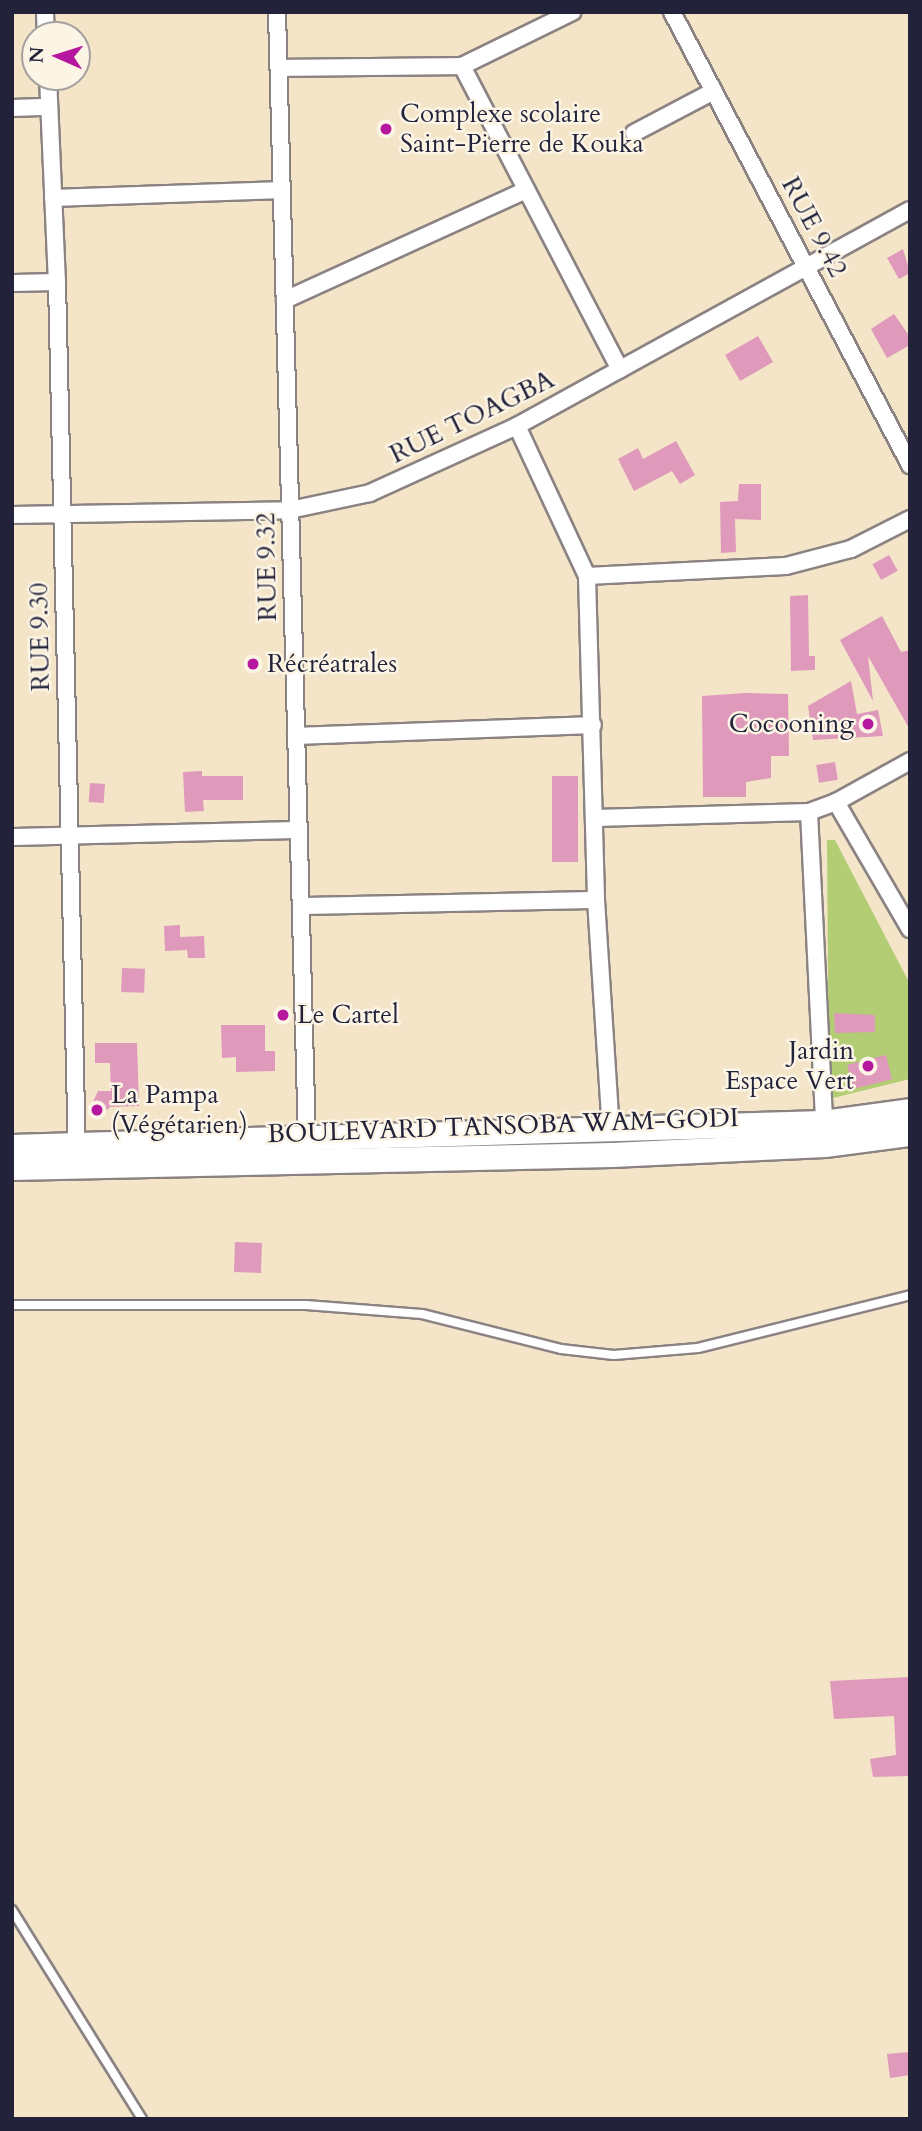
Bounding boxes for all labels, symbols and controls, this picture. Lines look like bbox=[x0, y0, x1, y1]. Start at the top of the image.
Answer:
north arrow bbox=[21, 21, 91, 91]
text: N bbox=[24, 46, 50, 64]
place label: Complexe scolaire Saint-Pierre de Kouka bbox=[400, 98, 644, 160]
marker: Complexe scolaire Saint-Pierre de Kouka bbox=[378, 121, 394, 137]
street label: RUE 9.42 bbox=[775, 172, 853, 282]
street label: RUE TOAGBA bbox=[385, 364, 559, 470]
street label: RUE 9.32 bbox=[250, 512, 284, 622]
street label: RUE 9.30 bbox=[23, 582, 57, 692]
place label: Récréatrales bbox=[267, 648, 397, 680]
marker: Récréatrales bbox=[245, 656, 261, 672]
place label: Cocooning bbox=[729, 708, 854, 740]
marker: Cocooning bbox=[860, 716, 876, 732]
place label: Le Cartel bbox=[297, 999, 399, 1031]
marker: Le Cartel bbox=[275, 1007, 291, 1023]
place label: Jardin Espace Vert bbox=[725, 1035, 854, 1096]
marker: Jardin Espace Vert bbox=[860, 1058, 876, 1074]
place label: La Pampa (Végétarien) bbox=[111, 1079, 248, 1140]
marker: La Pampa (Végétarien) bbox=[89, 1102, 105, 1118]
street label: BOULEVARD TANSOBA WAM-GODI bbox=[267, 1102, 739, 1150]

